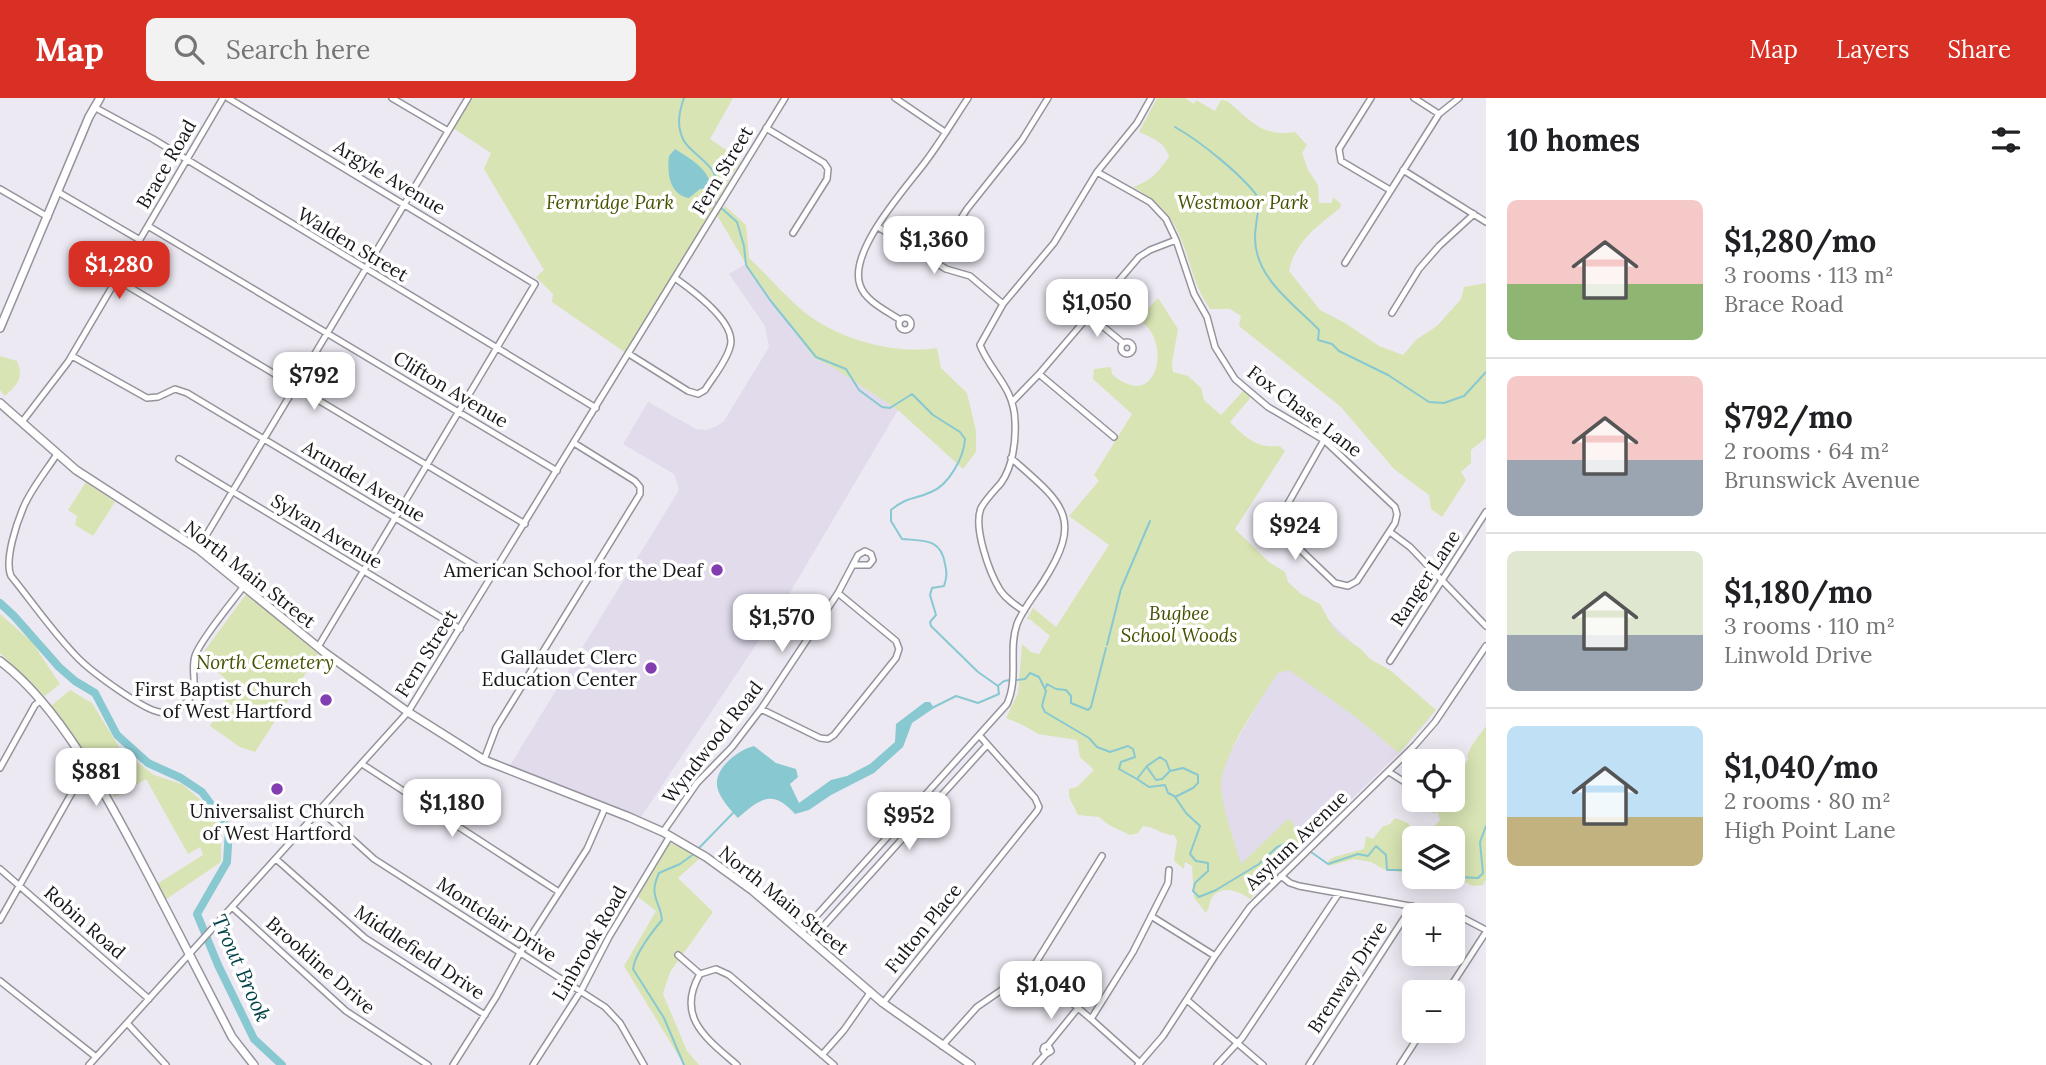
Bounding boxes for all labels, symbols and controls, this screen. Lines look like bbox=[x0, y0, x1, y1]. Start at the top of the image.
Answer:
search box bbox=[146, 18, 636, 81]
text: Map bbox=[35, 28, 104, 70]
icon: search bbox=[170, 30, 208, 68]
text: Search here bbox=[226, 33, 370, 66]
text: Map bbox=[1749, 34, 1798, 65]
text: Layers bbox=[1836, 34, 1909, 65]
text: Share bbox=[1947, 34, 2011, 65]
street label: Brace Road bbox=[131, 115, 201, 213]
street label: Fern Street bbox=[686, 121, 758, 219]
text: 10 homes bbox=[1507, 121, 1640, 159]
icon: filters bbox=[1987, 121, 2025, 159]
street label: Argyle Avenue bbox=[329, 134, 450, 220]
park label: Fernridge Park bbox=[546, 190, 674, 214]
park label: Westmoor Park bbox=[1177, 190, 1309, 214]
street label: Walden Street bbox=[293, 201, 413, 287]
pin: $1,360 bbox=[877, 216, 991, 276]
text: $1,280/mo bbox=[1724, 222, 1876, 260]
text: $1,360 bbox=[899, 224, 969, 253]
icon: home bbox=[1563, 228, 1647, 312]
pin: $1,280 bbox=[62, 242, 176, 301]
text: $1,280 bbox=[85, 249, 153, 278]
text: 3 rooms · 113 m² bbox=[1724, 260, 1894, 289]
pin: $1,050 bbox=[1040, 280, 1154, 339]
text: $1,050 bbox=[1062, 287, 1132, 316]
text: Brace Road bbox=[1724, 289, 1844, 318]
street label: Clifton Avenue bbox=[389, 345, 513, 433]
pin: $792 bbox=[273, 352, 355, 412]
text: $792 bbox=[289, 360, 339, 389]
street label: Fox Chase Lane bbox=[1243, 360, 1367, 462]
text: $792/mo bbox=[1724, 398, 1853, 436]
icon: home bbox=[1563, 404, 1647, 488]
street label: Arundel Avenue bbox=[297, 434, 430, 527]
text: 2 rooms · 64 m² bbox=[1724, 436, 1889, 465]
text: Brunswick Avenue bbox=[1724, 465, 1920, 494]
street label: Sylvan Avenue bbox=[267, 488, 387, 574]
pin: $924 bbox=[1254, 503, 1336, 562]
text: $924 bbox=[1269, 510, 1321, 539]
street label: North Main Street bbox=[179, 515, 321, 633]
street label: Ranger Lane bbox=[1385, 525, 1465, 631]
place label: American School for the Deaf bbox=[443, 558, 705, 582]
marker: American School for the Deaf bbox=[709, 562, 725, 578]
text: $1,180/mo bbox=[1724, 573, 1872, 611]
icon: home bbox=[1563, 579, 1647, 663]
pin: $1,570 bbox=[725, 594, 839, 654]
park label: Bugbee School Woods bbox=[1121, 601, 1237, 647]
text: $1,570 bbox=[749, 602, 815, 631]
street label: Fern Street bbox=[390, 604, 463, 701]
text: 3 rooms · 110 m² bbox=[1724, 611, 1895, 640]
text: Linwold Drive bbox=[1724, 640, 1873, 669]
place label: Gallaudet Clerc Education Center bbox=[482, 645, 638, 691]
park label: North Cemetery bbox=[196, 650, 334, 674]
marker: Gallaudet Clerc Education Center bbox=[643, 660, 659, 676]
street label: Wyndwood Road bbox=[657, 676, 767, 808]
place label: First Baptist Church of West Hartford bbox=[135, 677, 312, 723]
marker: First Baptist Church of West Hartford bbox=[318, 692, 334, 708]
pin: $881 bbox=[55, 748, 137, 808]
text: $1,040/mo bbox=[1724, 748, 1878, 786]
map controls bbox=[1402, 749, 1465, 1043]
button: locate bbox=[1402, 749, 1465, 812]
icon: home bbox=[1563, 754, 1647, 838]
text: $881 bbox=[71, 756, 121, 785]
pin: $1,180 bbox=[395, 780, 509, 839]
marker: Universalist Church of West Hartford bbox=[269, 781, 285, 797]
street label: Asylum Avenue bbox=[1239, 785, 1352, 896]
text: 2 rooms · 80 m² bbox=[1724, 786, 1891, 815]
text: $1,180 bbox=[419, 787, 485, 816]
pin: $952 bbox=[868, 792, 950, 852]
place label: Universalist Church of West Hartford bbox=[189, 799, 365, 845]
text: $952 bbox=[883, 800, 935, 829]
text: High Point Lane bbox=[1724, 815, 1896, 844]
button: layers bbox=[1402, 826, 1465, 889]
street label: North Main Street bbox=[714, 840, 854, 960]
street label: Montclair Drive bbox=[432, 871, 562, 967]
street label: Fulton Place bbox=[880, 878, 966, 978]
street label: Robin Road bbox=[39, 880, 131, 964]
street label: Linbrook Road bbox=[546, 881, 632, 1005]
street label: Middlefield Drive bbox=[350, 900, 490, 1004]
button: + bbox=[1402, 903, 1465, 966]
water label: Trout Brook bbox=[206, 910, 277, 1026]
street label: Brookline Drive bbox=[261, 911, 381, 1019]
street label: Brenway Drive bbox=[1302, 917, 1392, 1037]
pin: $1,040 bbox=[994, 962, 1108, 1021]
text: $1,040 bbox=[1016, 969, 1086, 998]
button: − bbox=[1402, 980, 1465, 1043]

